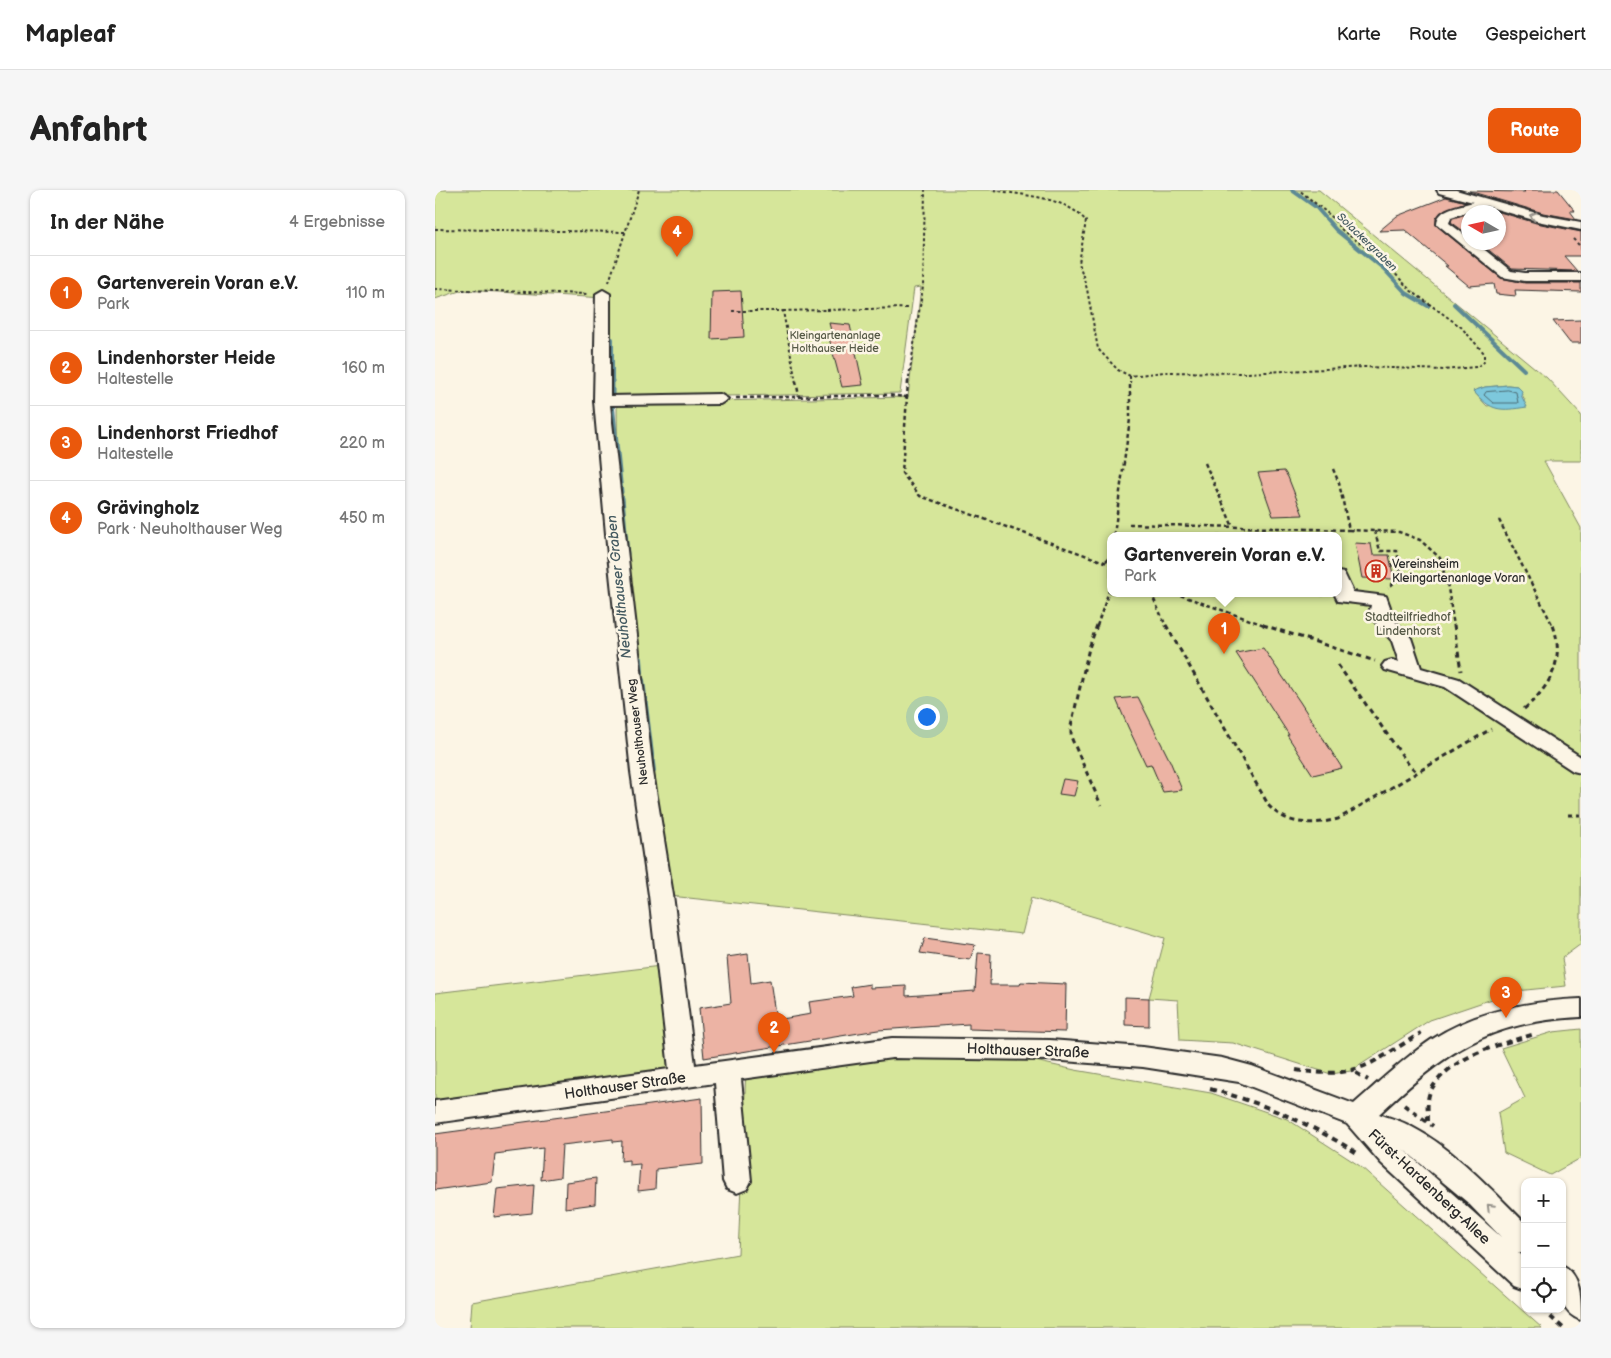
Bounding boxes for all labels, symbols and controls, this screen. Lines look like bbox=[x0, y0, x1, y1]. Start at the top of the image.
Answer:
text: Mapleaf bbox=[25, 20, 116, 49]
text: Karte bbox=[1337, 24, 1381, 45]
text: Route bbox=[1409, 24, 1457, 45]
text: Gespeichert bbox=[1485, 24, 1586, 45]
button: Route bbox=[1488, 108, 1581, 153]
text: Anfahrt bbox=[30, 109, 148, 152]
north arrow bbox=[1461, 205, 1506, 250]
text: In der Nähe bbox=[50, 210, 164, 235]
water label: Solackergraben bbox=[1334, 210, 1400, 274]
one-way arrow bbox=[1529, 211, 1538, 222]
text: 4 Ergebnisse bbox=[289, 213, 385, 232]
pin: 4 bbox=[661, 216, 693, 257]
text: Gartenverein Voran e.V. bbox=[97, 272, 298, 295]
text: 1 bbox=[63, 284, 69, 303]
text: 110 m bbox=[346, 284, 385, 303]
text: Park bbox=[97, 295, 129, 314]
park label: Kleingartenanlage Holthauser Heide bbox=[789, 329, 881, 355]
text: Lindenhorster Heide bbox=[97, 347, 275, 370]
text: 2 bbox=[61, 359, 71, 378]
text: 160 m bbox=[342, 359, 385, 378]
text: Haltestelle bbox=[97, 370, 174, 389]
text: Lindenhorst Friedhof bbox=[97, 422, 278, 445]
text: 3 bbox=[61, 434, 71, 453]
text: 220 m bbox=[339, 434, 385, 453]
text: Haltestelle bbox=[97, 445, 174, 464]
text: Grävingholz bbox=[97, 497, 199, 520]
text: 4 bbox=[61, 509, 71, 528]
text: 450 m bbox=[339, 509, 385, 528]
water label: Neuholthauser Graben bbox=[603, 514, 635, 660]
text: Park · Neuholthauser Weg bbox=[97, 520, 282, 539]
popup bbox=[1107, 532, 1342, 597]
text: Gartenverein Voran e.V. bbox=[1124, 544, 1325, 567]
place label: Vereinsheim Kleingartenanlage Voran bbox=[1392, 557, 1526, 586]
building icon: Vereinsheim Kleingartenanlage Voran bbox=[1364, 559, 1388, 583]
text: Park bbox=[1124, 567, 1156, 586]
park label: Stadtteilfriedhof Lindenhorst bbox=[1365, 610, 1451, 639]
pin: 1 bbox=[1208, 613, 1240, 654]
street label: Neuholthauser Weg bbox=[624, 678, 652, 786]
your location bbox=[914, 704, 940, 730]
pin: 3 bbox=[1490, 977, 1522, 1018]
pin: 2 bbox=[758, 1012, 790, 1053]
street label: Holthauser Straße bbox=[966, 1039, 1090, 1063]
street label: Holthauser Straße bbox=[563, 1068, 687, 1104]
street label: Fürst-Hardenberg-Allee bbox=[1364, 1125, 1494, 1249]
map controls bbox=[1521, 1178, 1566, 1313]
button: + bbox=[1521, 1178, 1566, 1223]
one-way arrow bbox=[1487, 1204, 1496, 1213]
button: − bbox=[1521, 1223, 1566, 1268]
button: locate bbox=[1521, 1268, 1566, 1313]

